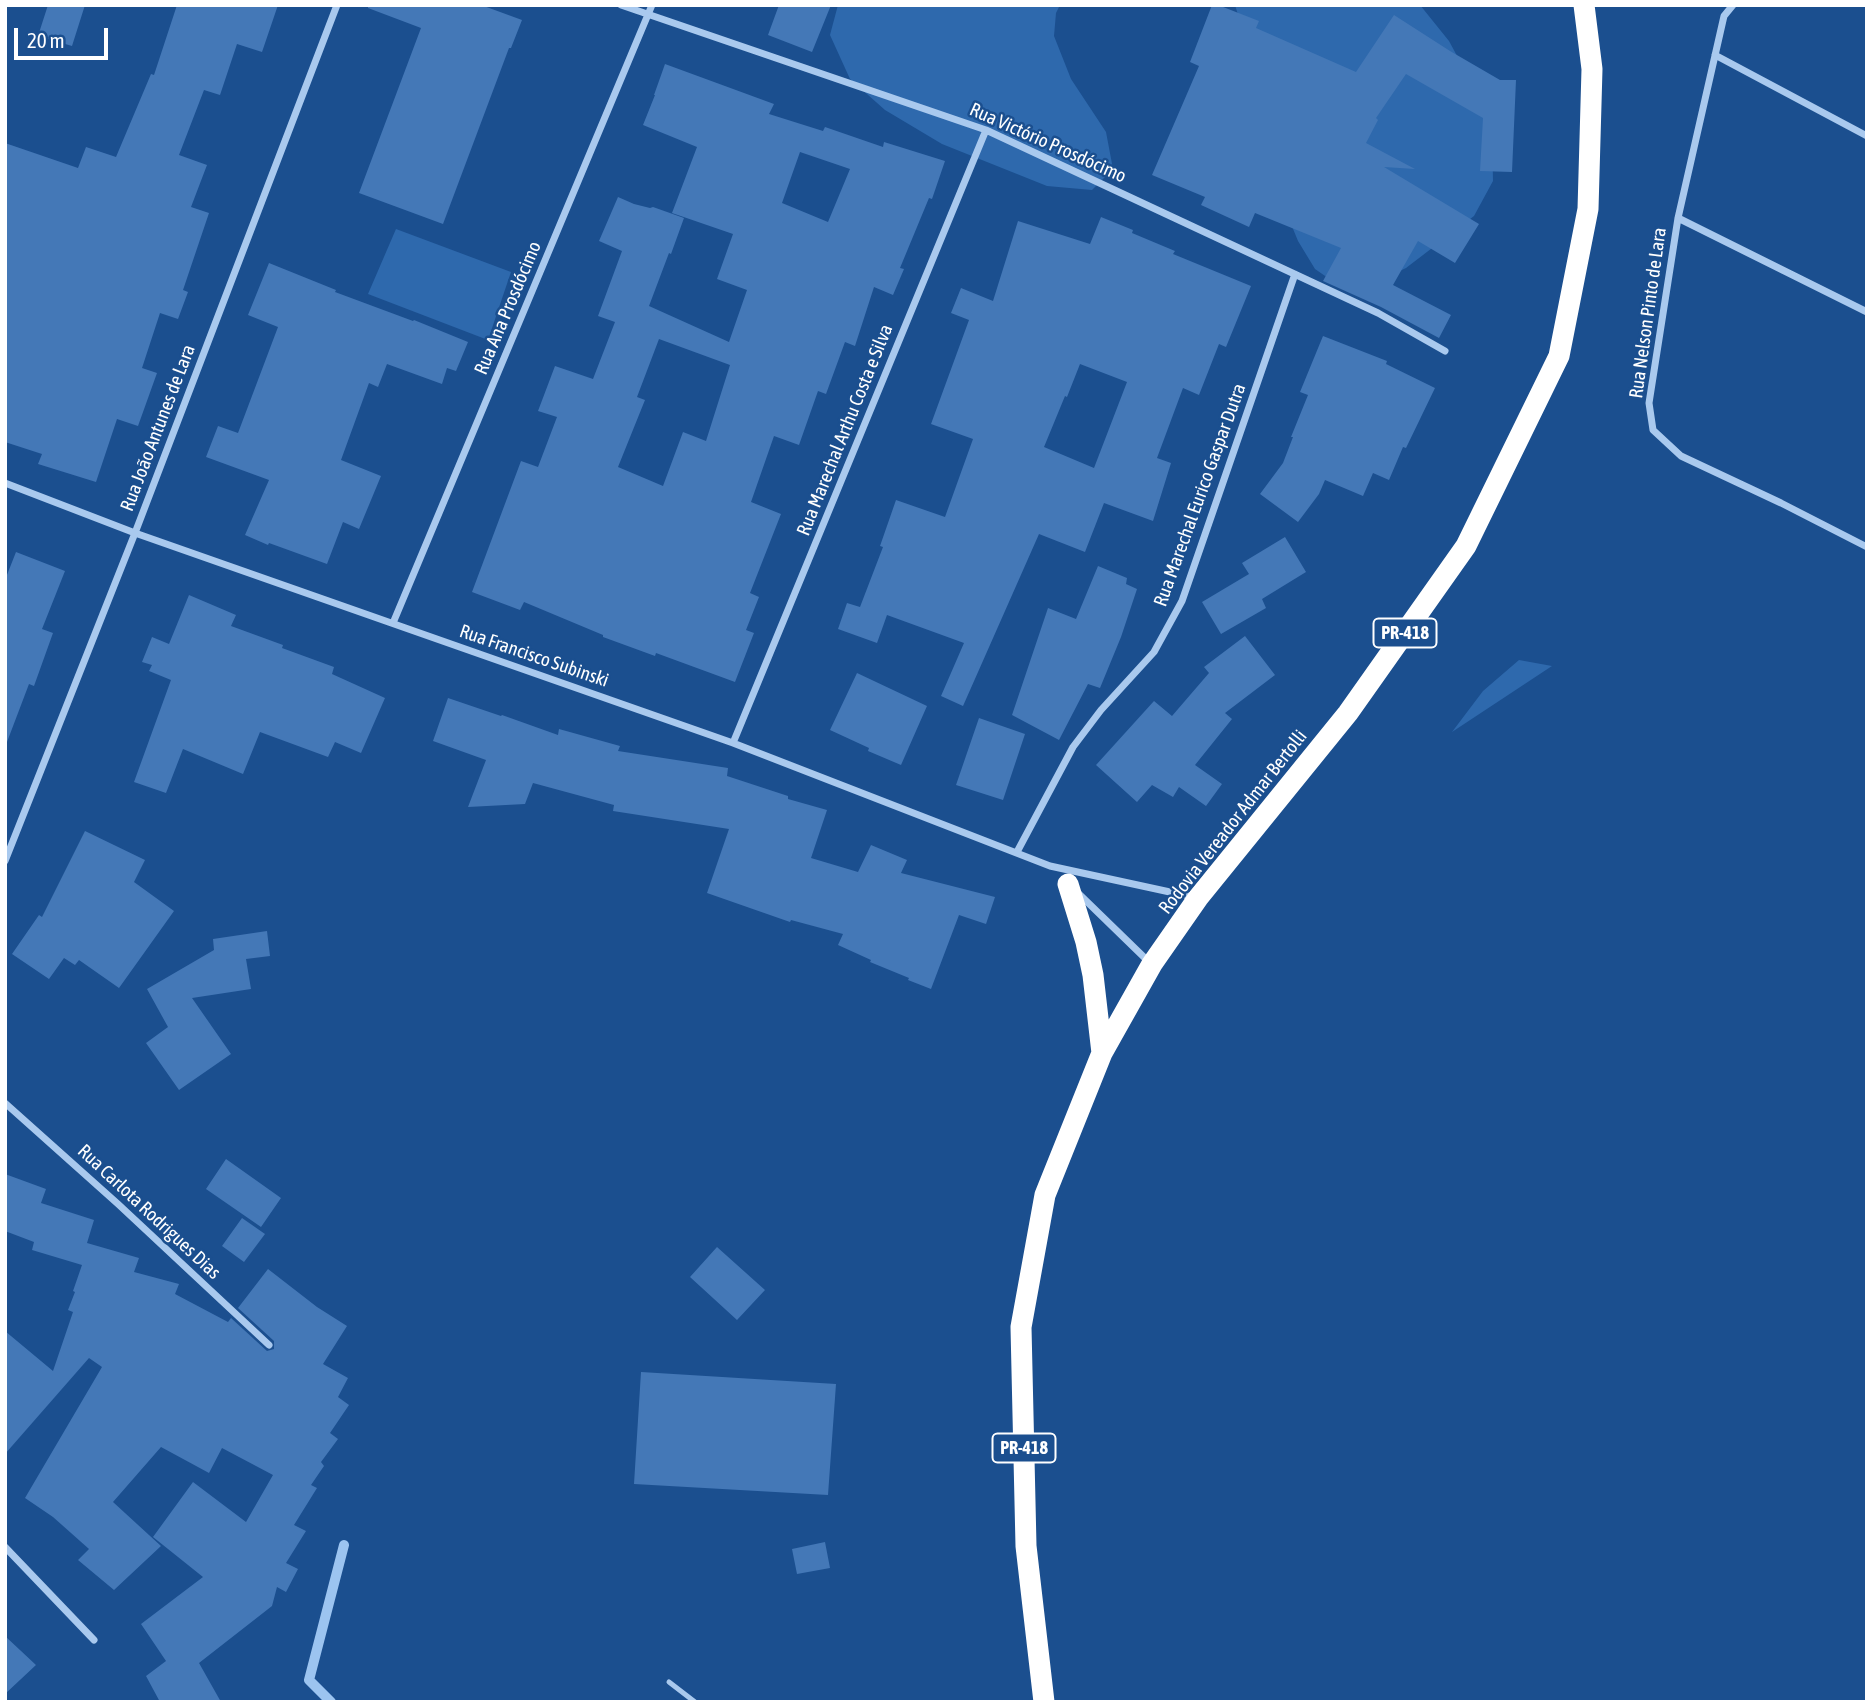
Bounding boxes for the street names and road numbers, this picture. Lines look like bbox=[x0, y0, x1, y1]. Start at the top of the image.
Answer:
street label: Rua Victório Prosdócimo bbox=[966, 98, 1130, 188]
street label: Rua Nelson Pinto de Lara bbox=[1625, 226, 1671, 400]
street label: Rua Ana Prosdócimo bbox=[470, 238, 546, 378]
street label: Rua Marechal Arthu Costa e Silva bbox=[792, 321, 898, 539]
street label: Rua João Antunes de Lara bbox=[116, 342, 200, 514]
street label: Rua Marechal Eurico Gaspar Dutra bbox=[1149, 381, 1251, 609]
road number: PR-418 bbox=[1374, 618, 1436, 648]
street label: Rua Francisco Subinski bbox=[457, 620, 611, 692]
street label: Rodovia Vereador Admar Bertolli bbox=[1154, 725, 1312, 919]
street label: Rua Carlota Rodrigues Dias bbox=[73, 1140, 225, 1284]
road number: PR-418 bbox=[992, 1434, 1056, 1462]

